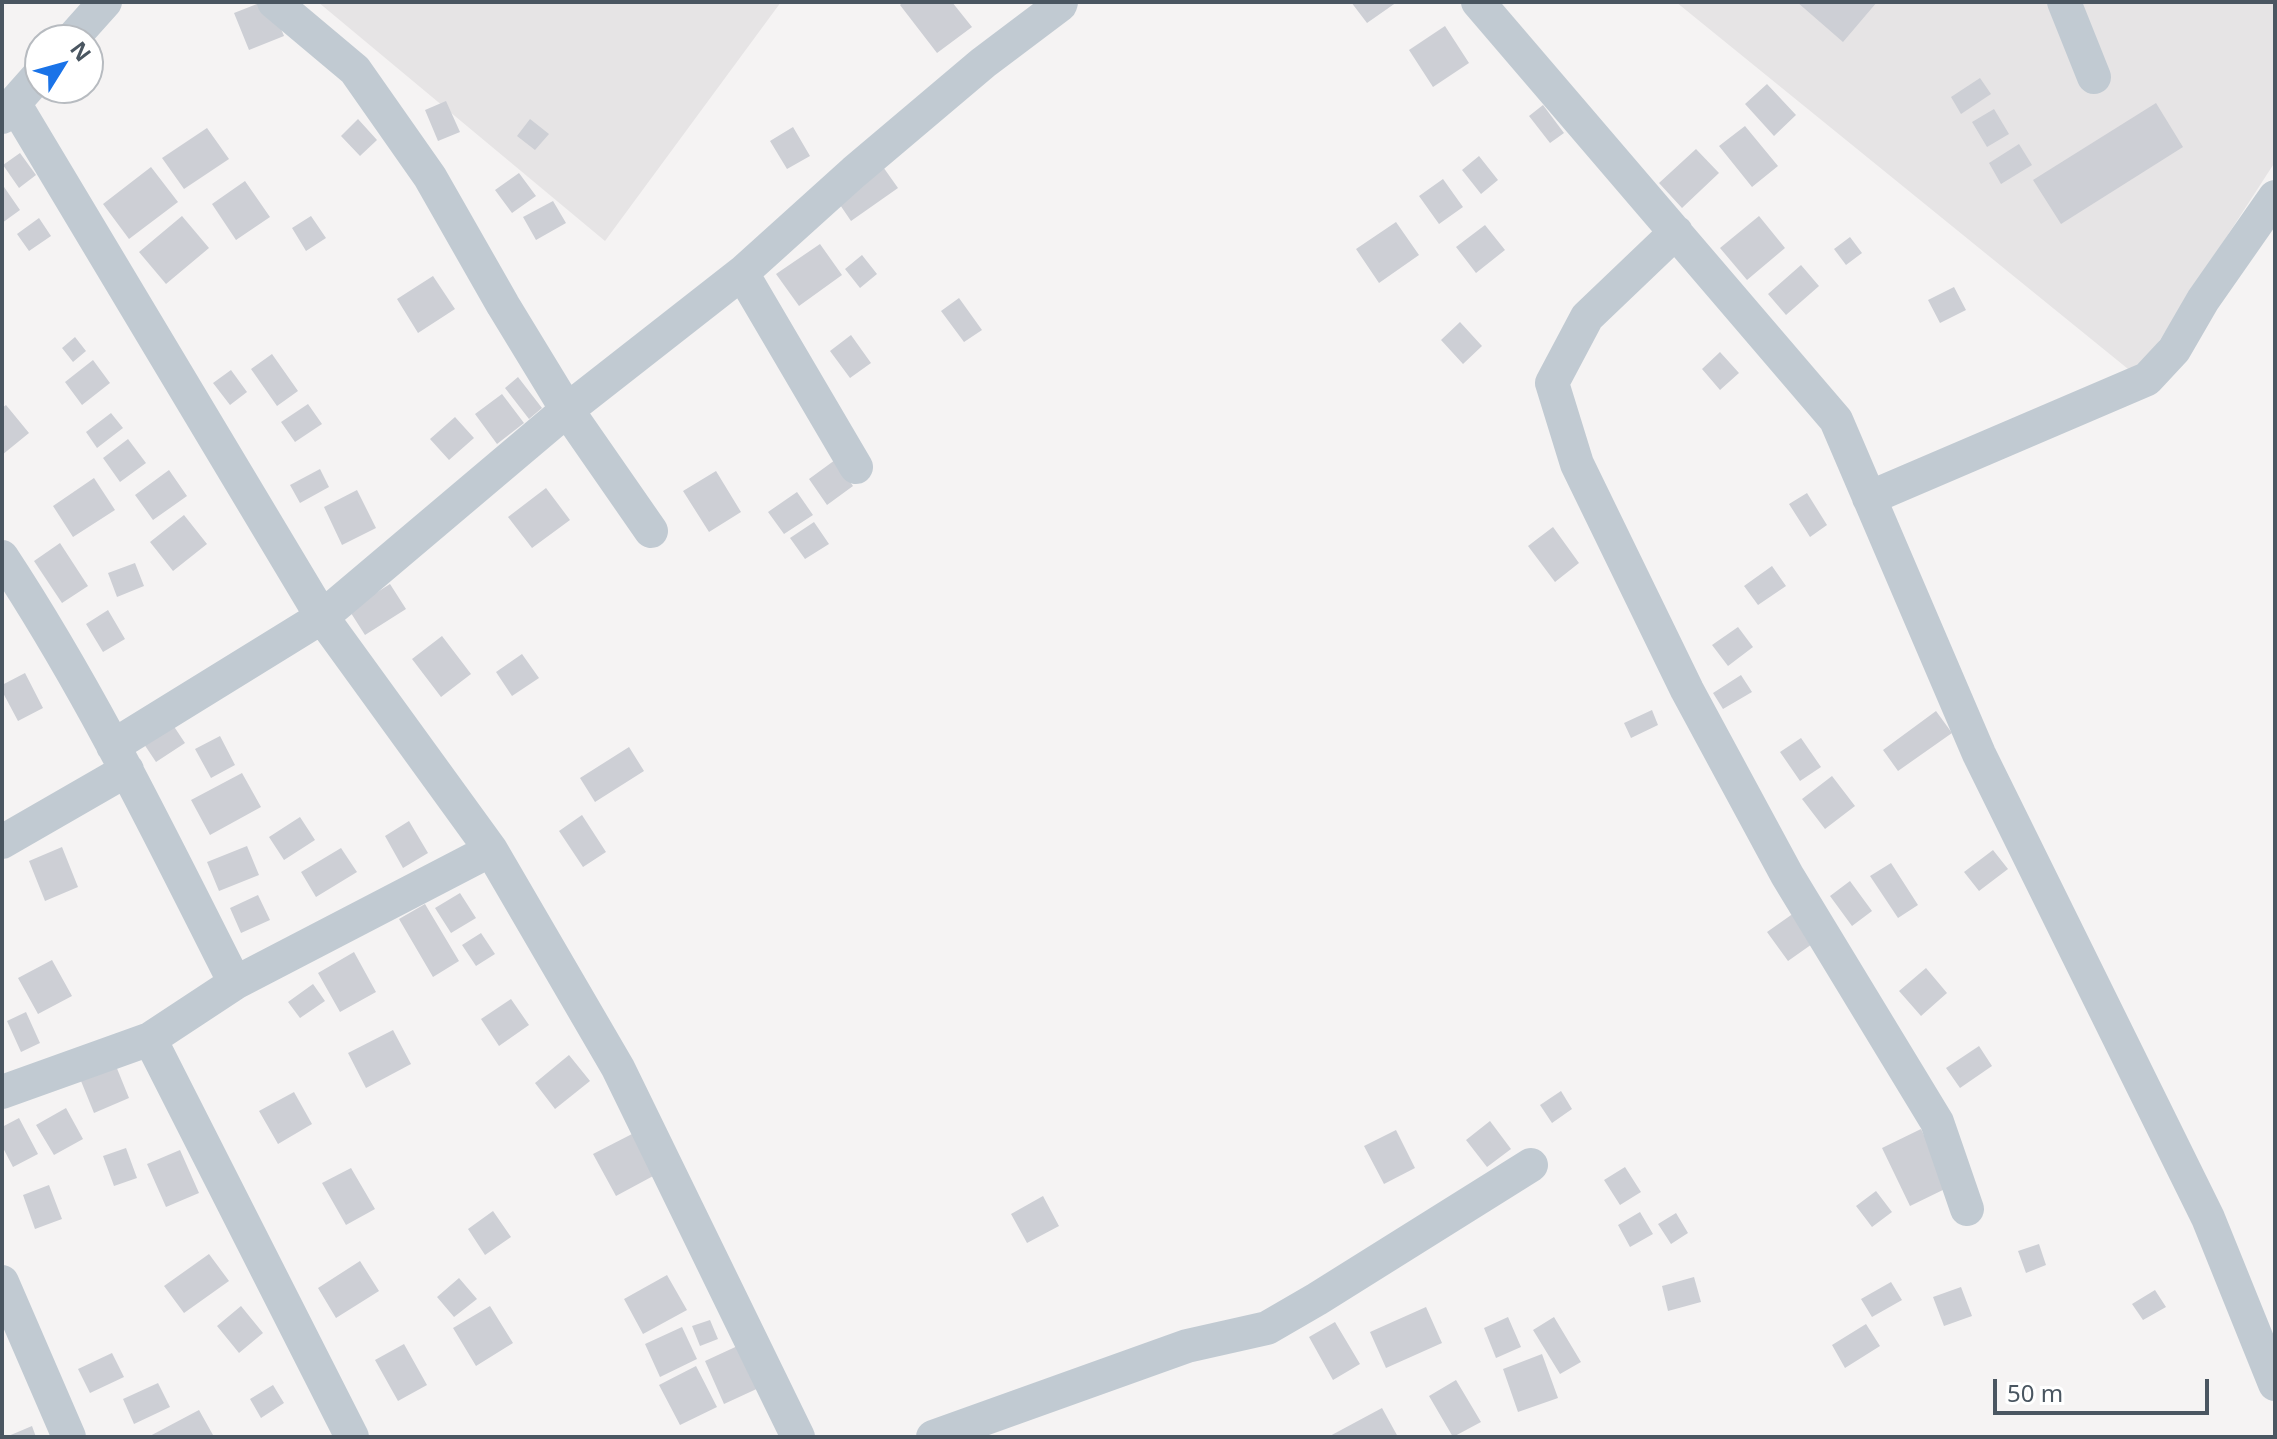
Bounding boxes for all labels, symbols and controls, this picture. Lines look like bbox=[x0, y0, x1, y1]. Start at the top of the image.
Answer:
north arrow bbox=[24, 24, 104, 104]
text: N bbox=[64, 35, 99, 67]
scale bar bbox=[1997, 1363, 2213, 1413]
text: 50 m bbox=[2007, 1376, 2063, 1409]

